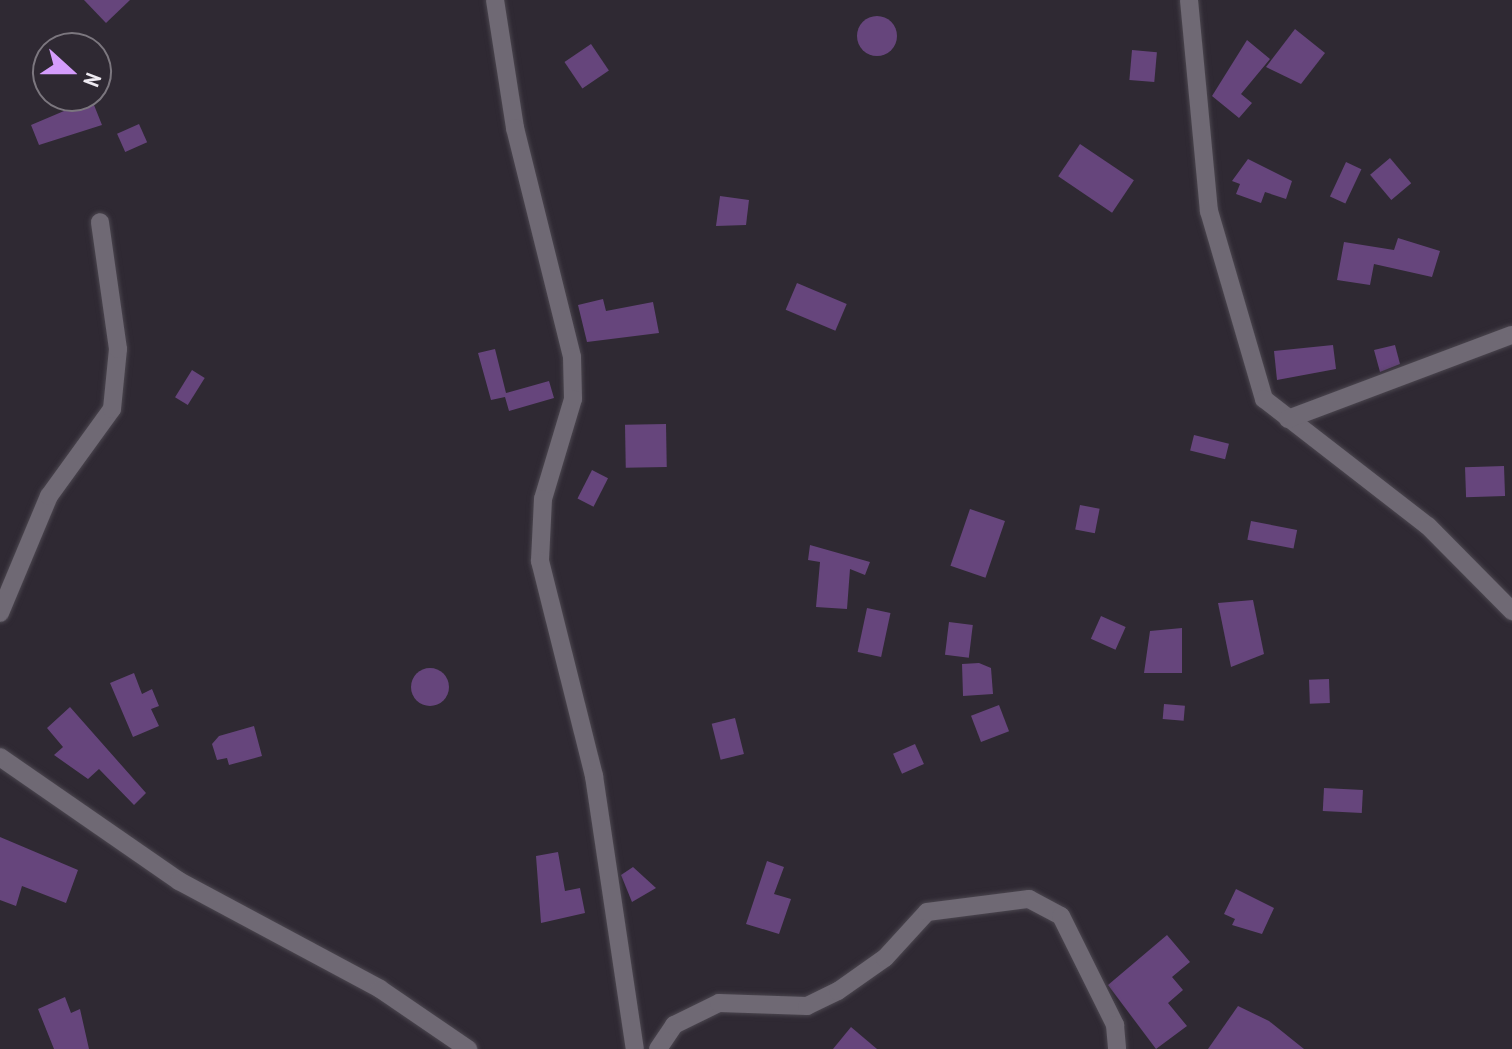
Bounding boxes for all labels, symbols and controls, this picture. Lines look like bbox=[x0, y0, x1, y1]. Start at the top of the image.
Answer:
north arrow bbox=[32, 32, 112, 112]
text: N bbox=[77, 69, 108, 90]

